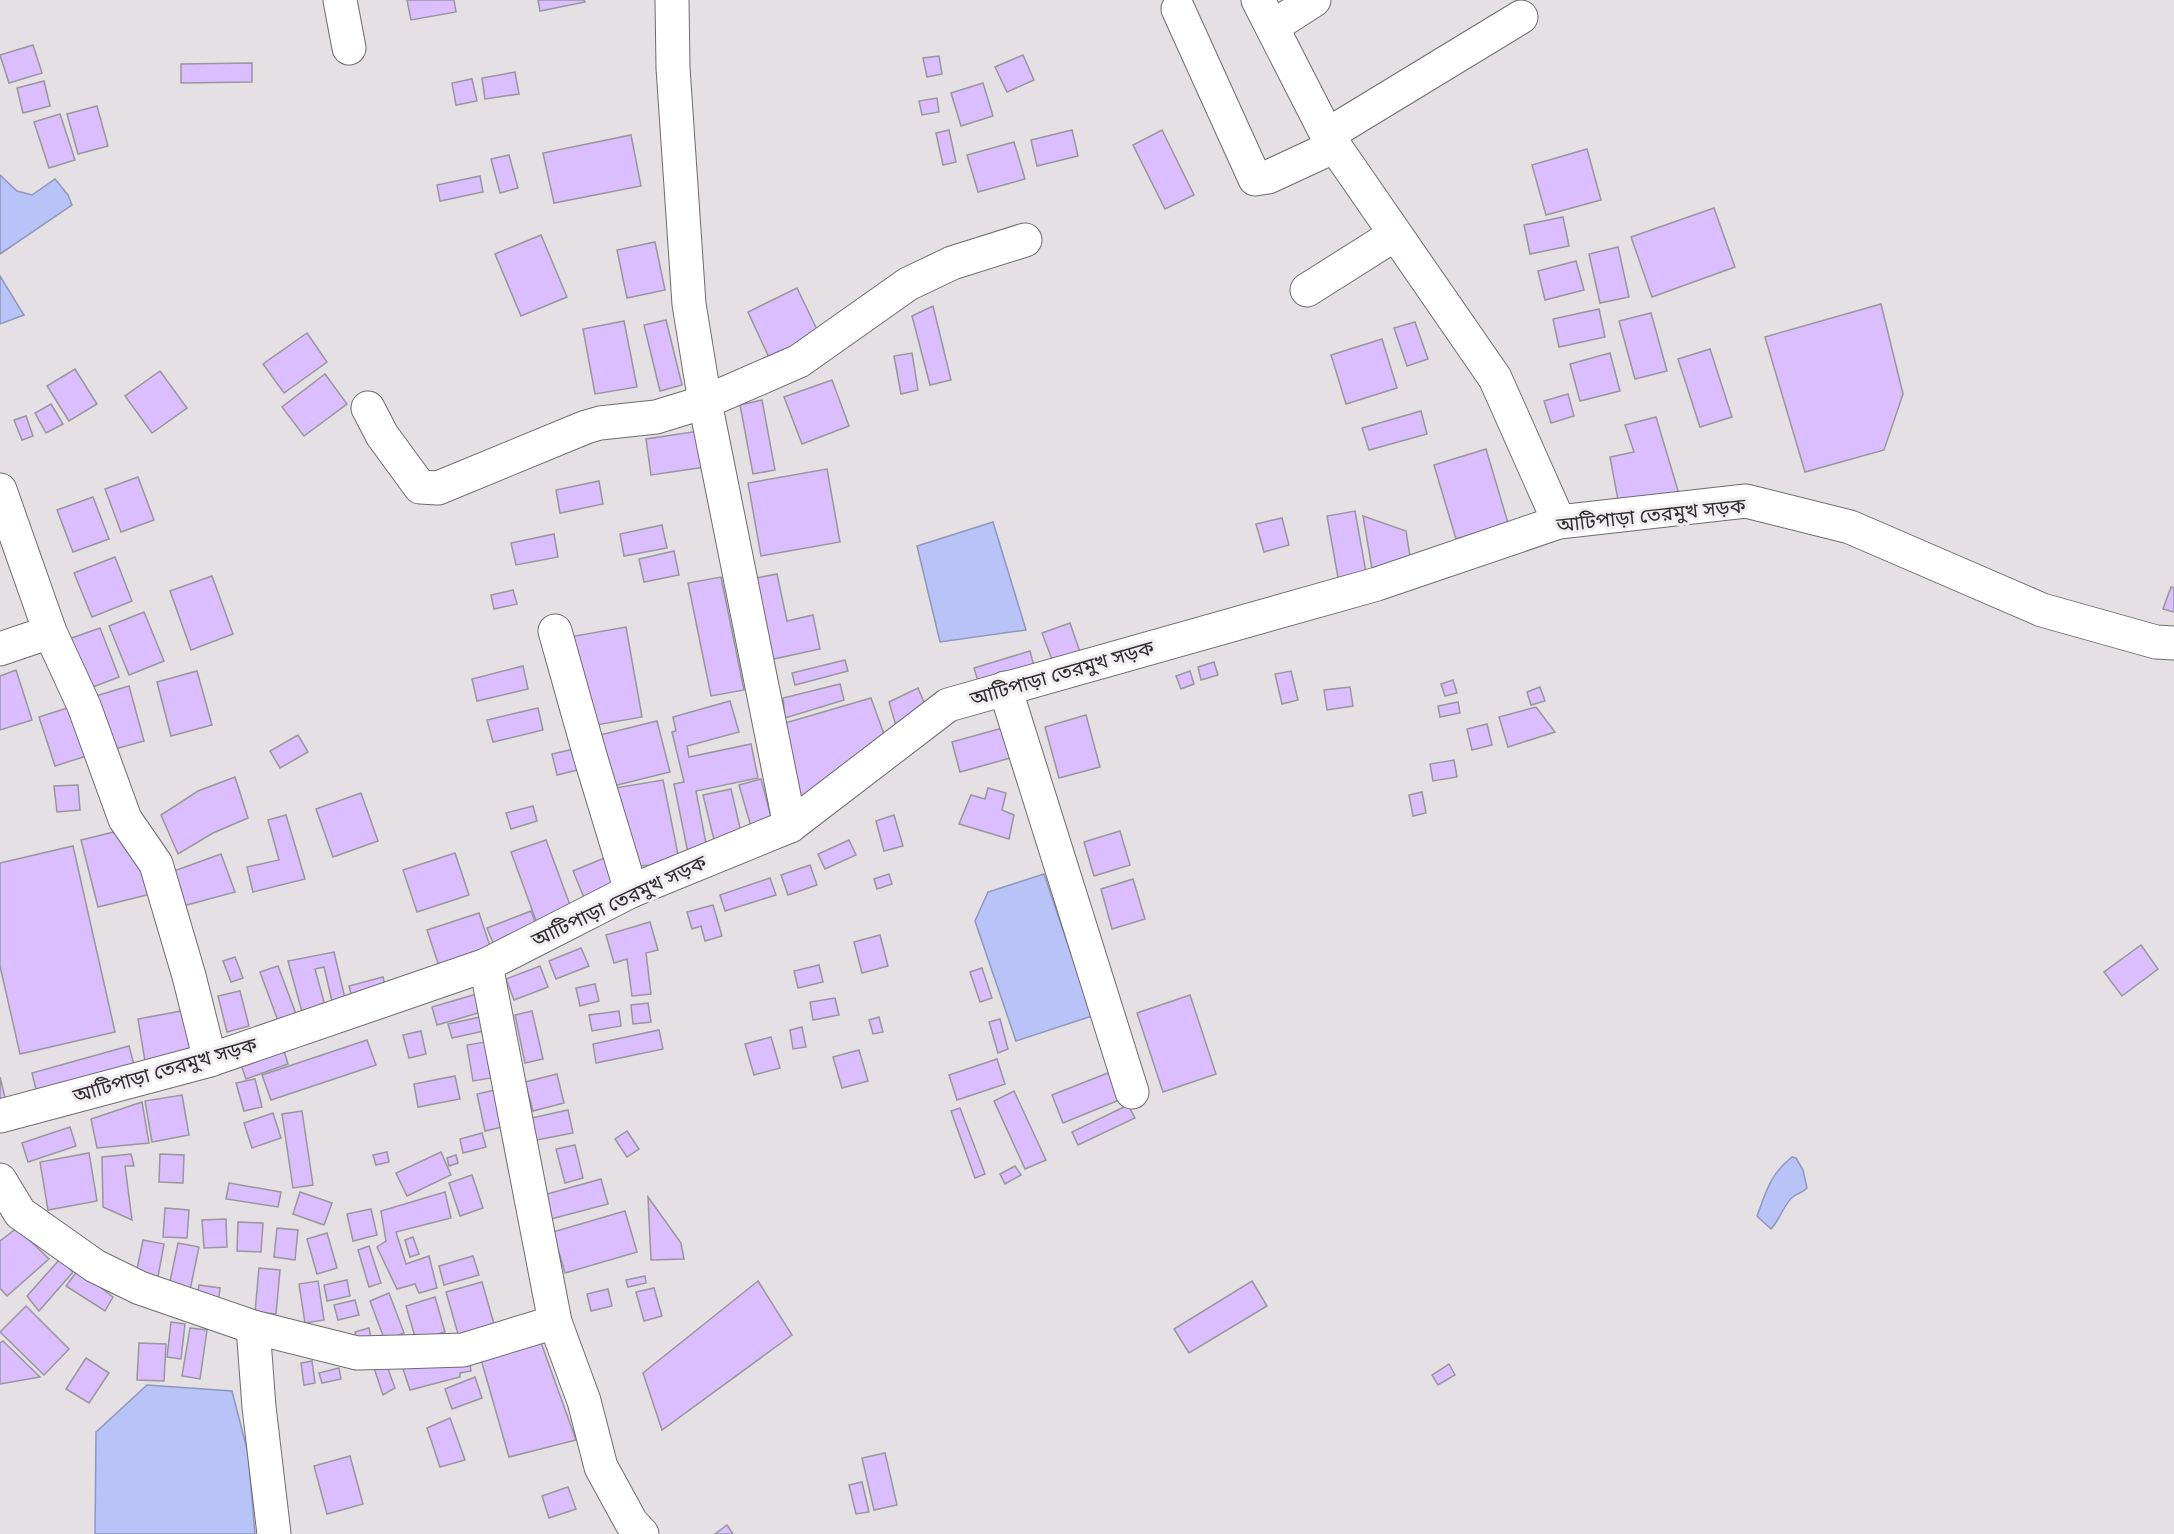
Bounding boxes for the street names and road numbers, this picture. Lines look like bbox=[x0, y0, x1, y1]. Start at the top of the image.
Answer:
street label: আটিপাড়া তেরমুখ সড়ক bbox=[1554, 493, 1748, 537]
street label: আটিপাড়া তেরমুখ সড়ক bbox=[966, 635, 1158, 711]
street label: আটিপাড়া তেরমুখ সড়ক bbox=[527, 850, 711, 952]
street label: আটিপাড়া তেরমুখ সড়ক bbox=[69, 1032, 261, 1108]

